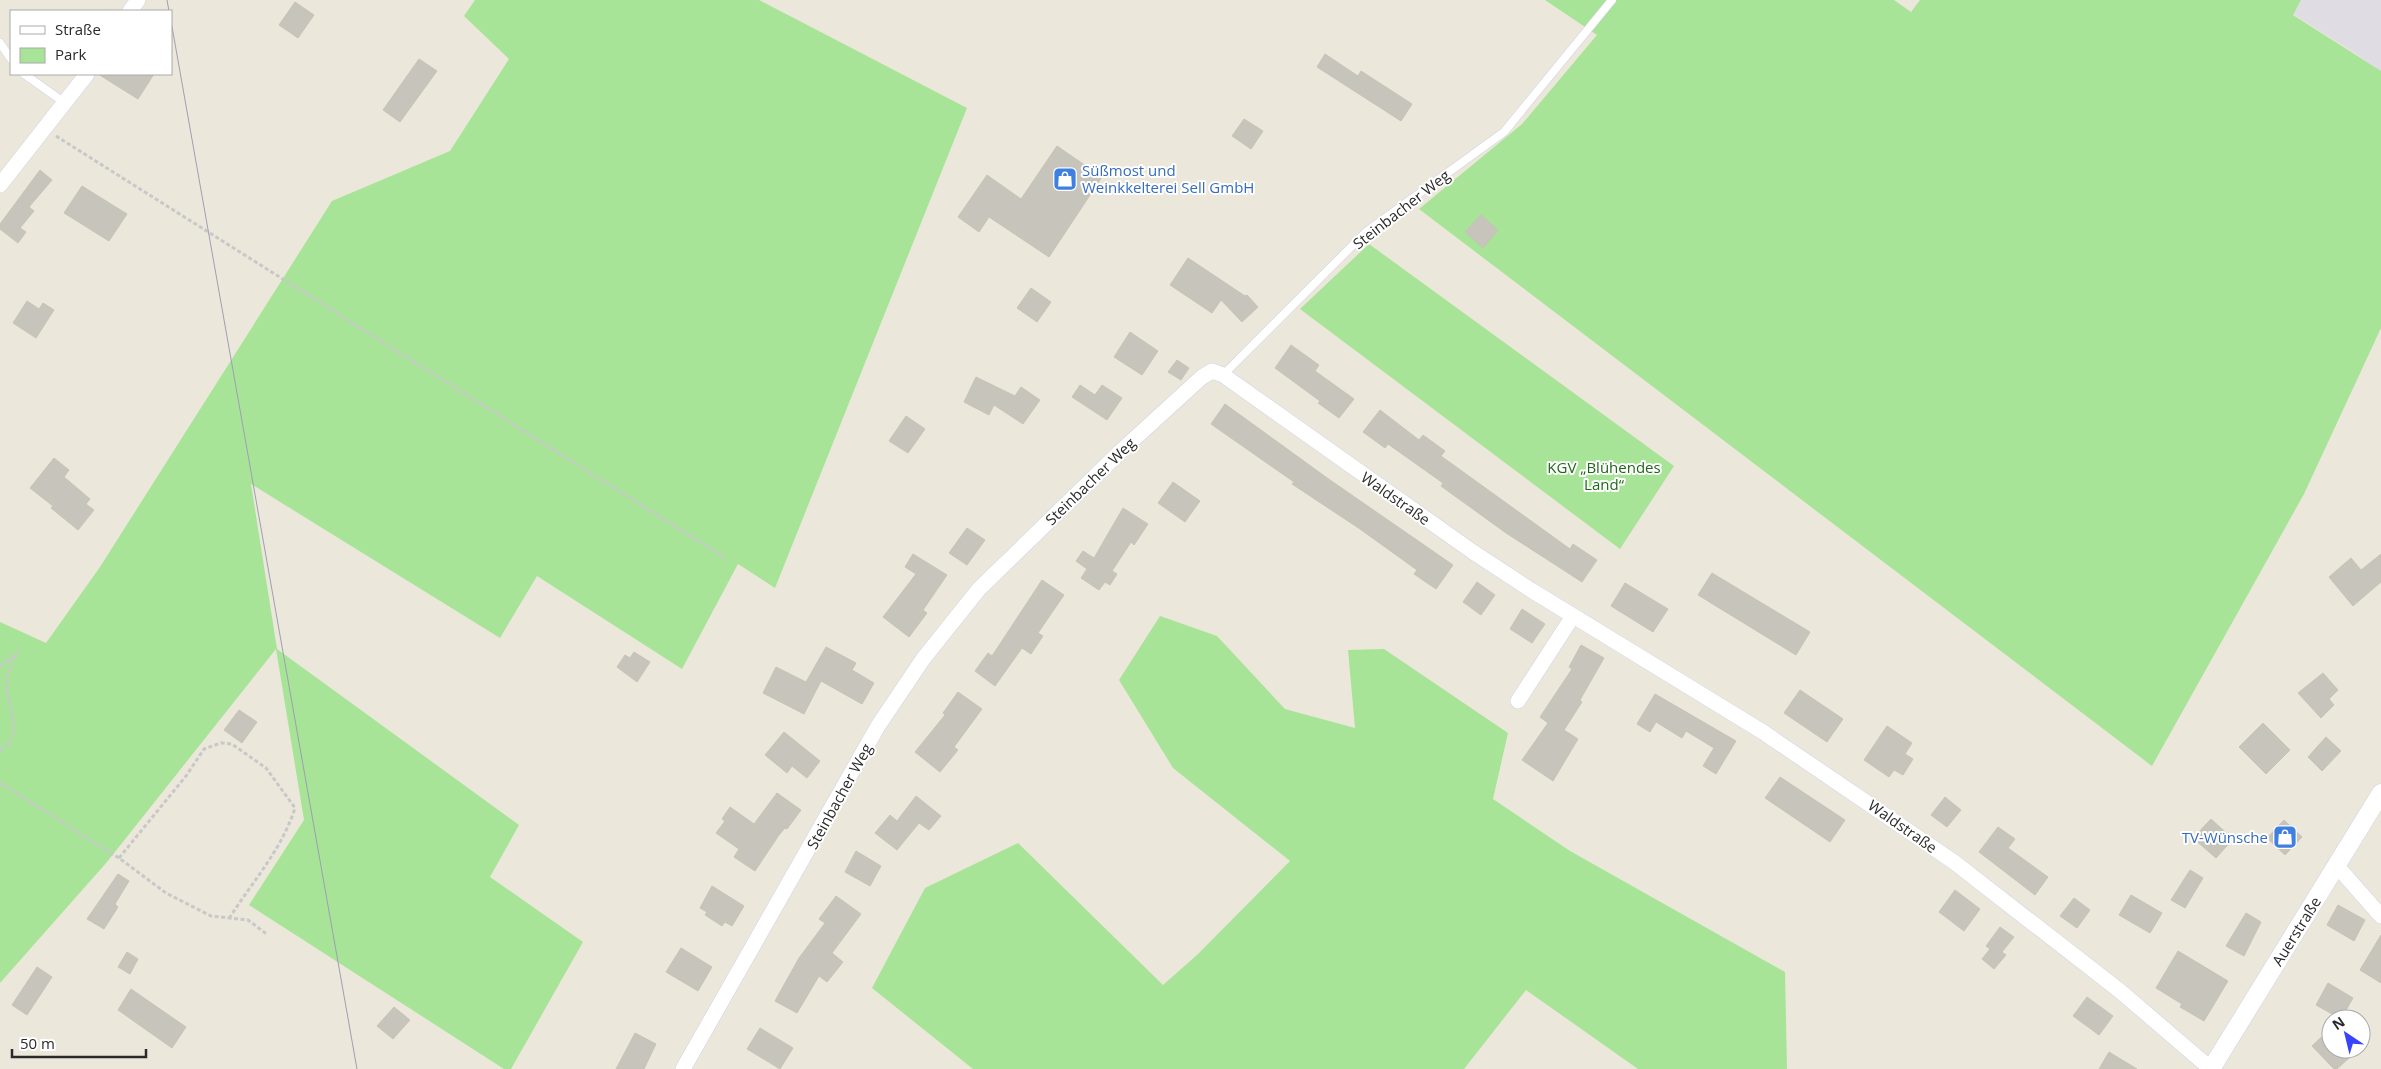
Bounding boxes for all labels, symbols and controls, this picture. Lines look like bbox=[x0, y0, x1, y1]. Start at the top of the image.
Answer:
legend bbox=[10, 10, 172, 75]
text: Straße bbox=[55, 19, 101, 39]
text: Park bbox=[55, 44, 86, 64]
place label: Süßmost und Weinkkelterei Sell GmbH bbox=[1082, 160, 1254, 197]
street label: Steinbacher Weg bbox=[1348, 165, 1454, 253]
shop icon: Süßmost und Weinkkelterei Sell GmbH bbox=[1052, 166, 1078, 192]
street label: Steinbacher Weg bbox=[1041, 433, 1139, 529]
park label: KGV „Blühendes Land“ bbox=[1547, 457, 1661, 494]
street label: Waldstraße bbox=[1358, 467, 1434, 529]
street label: Steinbacher Weg bbox=[802, 740, 876, 852]
street label: Waldstraße bbox=[1865, 795, 1941, 857]
shop icon: TV-Wünsche bbox=[2272, 824, 2298, 850]
place label: TV-Wünsche bbox=[2182, 827, 2268, 847]
street label: Auerstraße bbox=[2267, 893, 2325, 969]
north arrow bbox=[2321, 1009, 2371, 1059]
text: N bbox=[2328, 1012, 2348, 1034]
scale bar bbox=[12, 1026, 146, 1058]
text: 50 m bbox=[20, 1033, 55, 1053]

